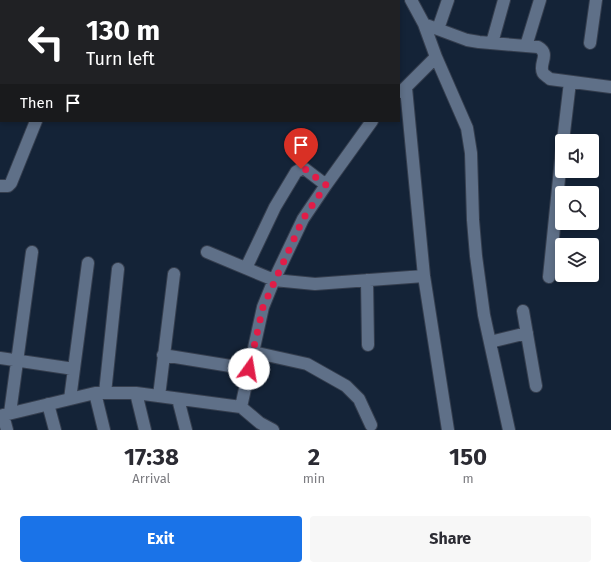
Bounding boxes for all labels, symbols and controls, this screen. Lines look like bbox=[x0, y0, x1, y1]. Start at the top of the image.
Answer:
text: 130 m bbox=[86, 14, 160, 47]
icon: left bbox=[20, 16, 72, 68]
text: Turn left bbox=[86, 48, 155, 70]
icon: arrive bbox=[62, 92, 84, 114]
text: Then bbox=[20, 94, 54, 112]
pin bbox=[284, 128, 318, 169]
icon: arrive bbox=[290, 134, 312, 156]
map controls bbox=[555, 134, 599, 282]
button: sound bbox=[555, 134, 599, 178]
button: search bbox=[555, 186, 599, 230]
button: layers bbox=[555, 238, 599, 282]
position arrow bbox=[228, 348, 270, 390]
text: 17:38 bbox=[124, 443, 179, 471]
text: 2 bbox=[308, 443, 320, 471]
text: 150 bbox=[449, 443, 487, 471]
text: Arrival bbox=[132, 471, 170, 486]
text: min bbox=[303, 471, 325, 486]
text: m bbox=[462, 471, 474, 486]
button: Exit bbox=[20, 516, 302, 562]
button: Share bbox=[310, 516, 591, 562]

